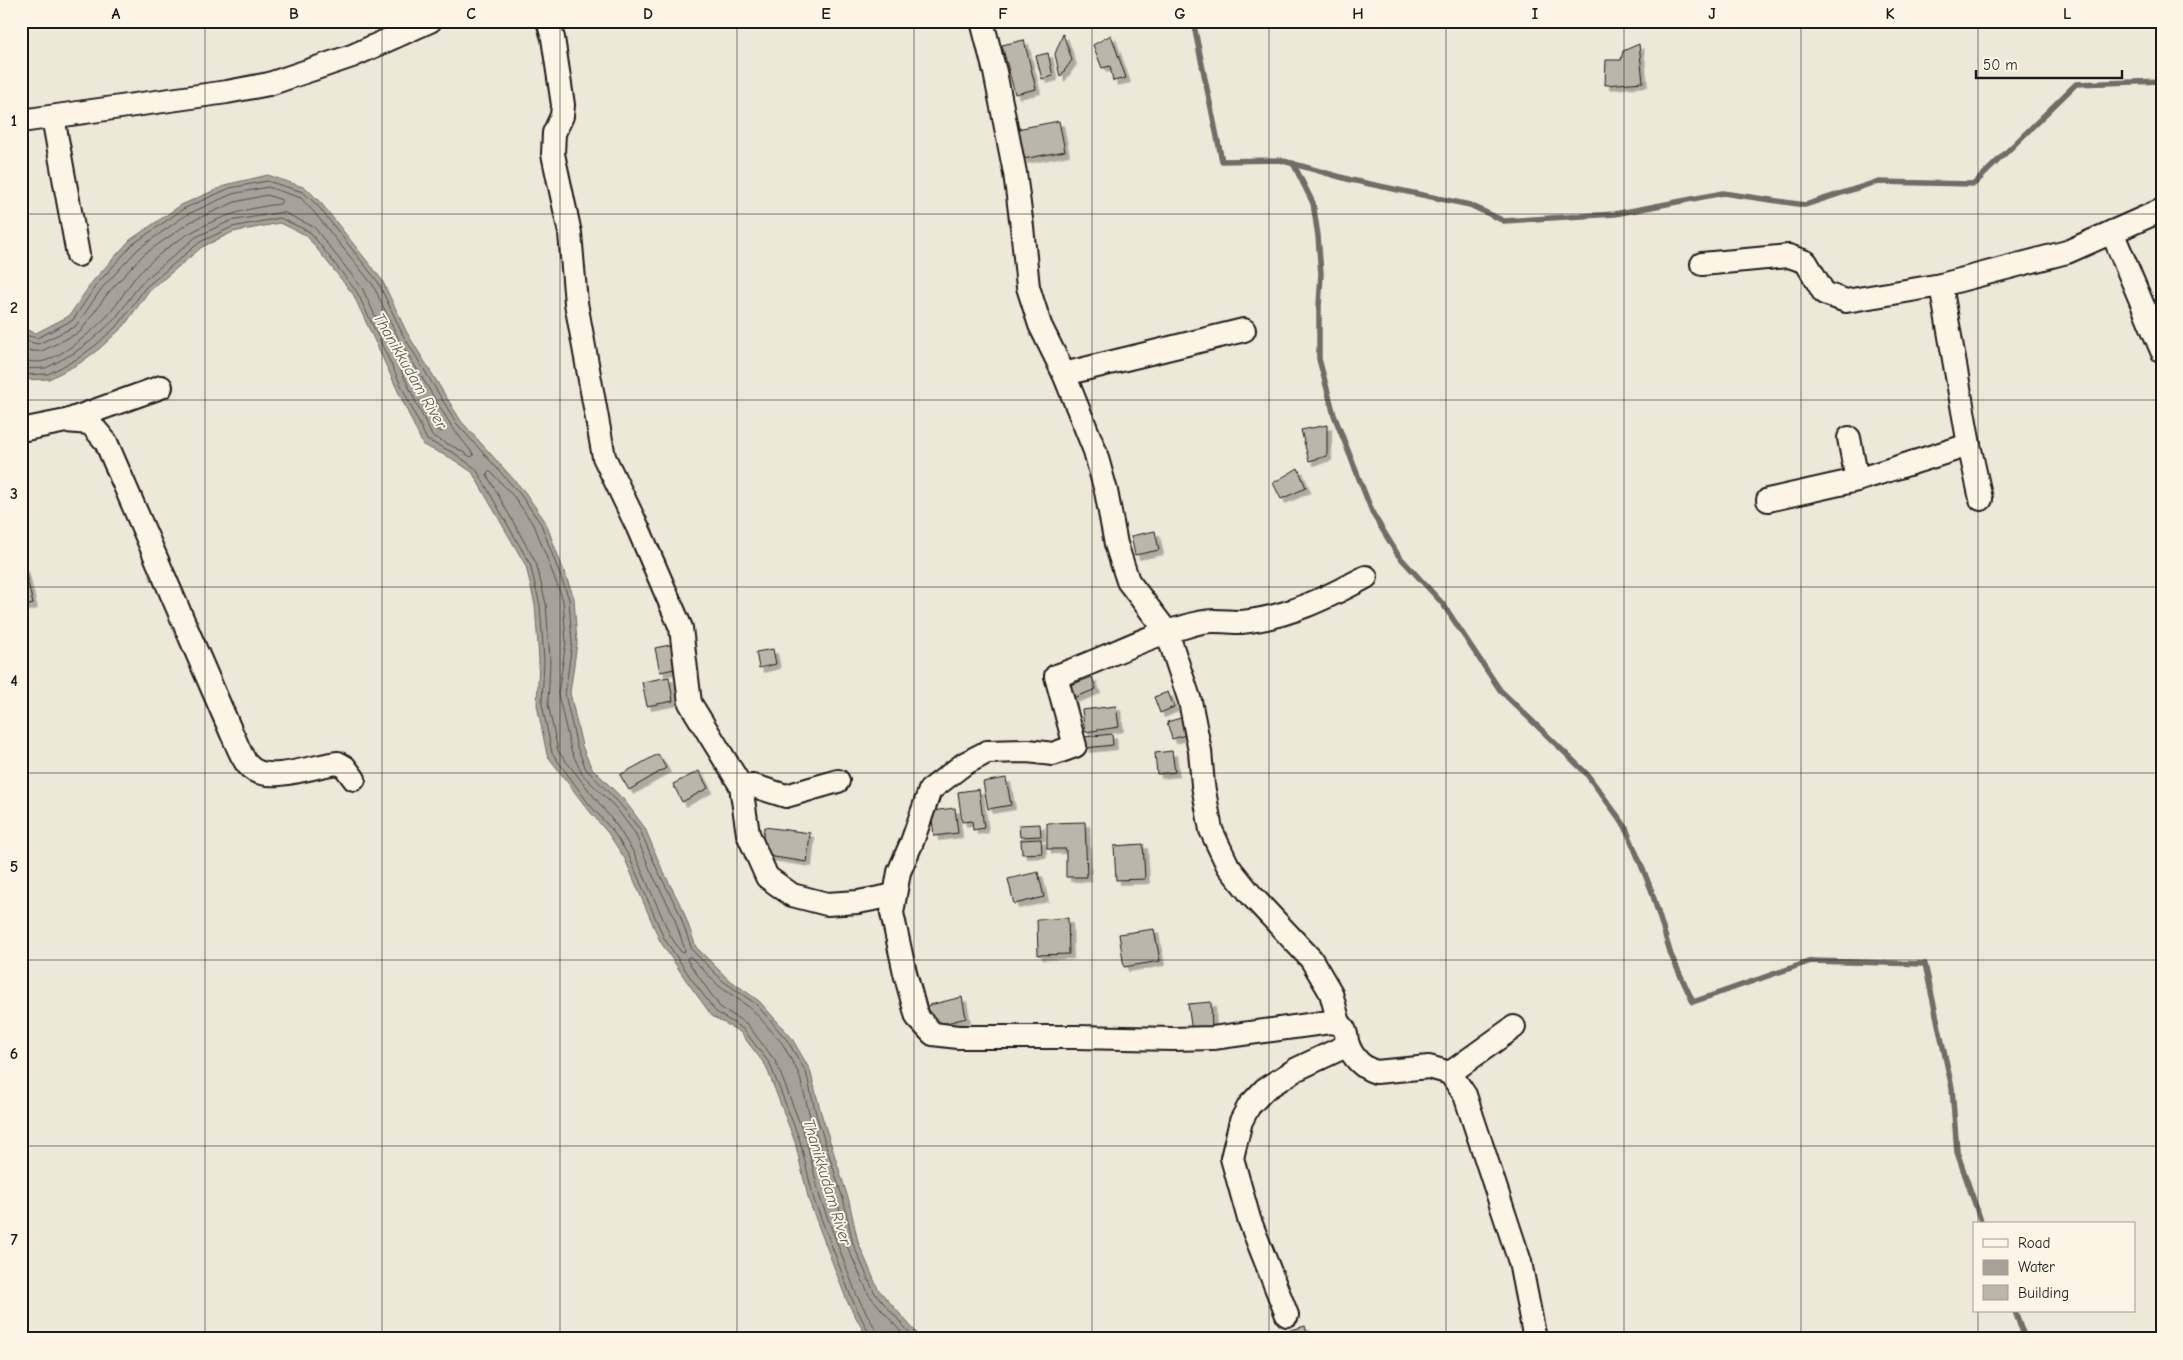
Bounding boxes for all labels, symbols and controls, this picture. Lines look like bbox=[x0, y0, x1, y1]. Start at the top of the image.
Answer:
text: A bbox=[112, 5, 121, 23]
text: B bbox=[289, 5, 299, 23]
text: C bbox=[466, 5, 476, 23]
text: D bbox=[643, 5, 653, 23]
text: E bbox=[821, 5, 831, 23]
text: F bbox=[998, 5, 1008, 23]
text: G bbox=[1174, 5, 1186, 23]
text: H bbox=[1352, 5, 1364, 23]
text: I bbox=[1532, 5, 1538, 23]
text: J bbox=[1708, 5, 1716, 23]
text: K bbox=[1885, 5, 1895, 23]
text: L bbox=[2063, 5, 2071, 23]
scale bar bbox=[1976, 48, 2122, 80]
text: 50 m bbox=[1983, 56, 2018, 74]
text: 1 bbox=[11, 112, 17, 130]
text: 2 bbox=[10, 299, 18, 317]
water label: Thanikkudam River bbox=[369, 310, 451, 433]
text: 3 bbox=[10, 485, 18, 503]
text: 4 bbox=[10, 672, 18, 690]
text: 5 bbox=[10, 858, 18, 876]
text: 6 bbox=[10, 1045, 18, 1063]
water label: Thanikkudam River bbox=[799, 1117, 855, 1248]
legend bbox=[1973, 1222, 2136, 1312]
text: 7 bbox=[10, 1231, 18, 1249]
text: Road bbox=[2018, 1234, 2050, 1252]
text: Water bbox=[2018, 1258, 2055, 1276]
text: Building bbox=[2018, 1284, 2069, 1302]

